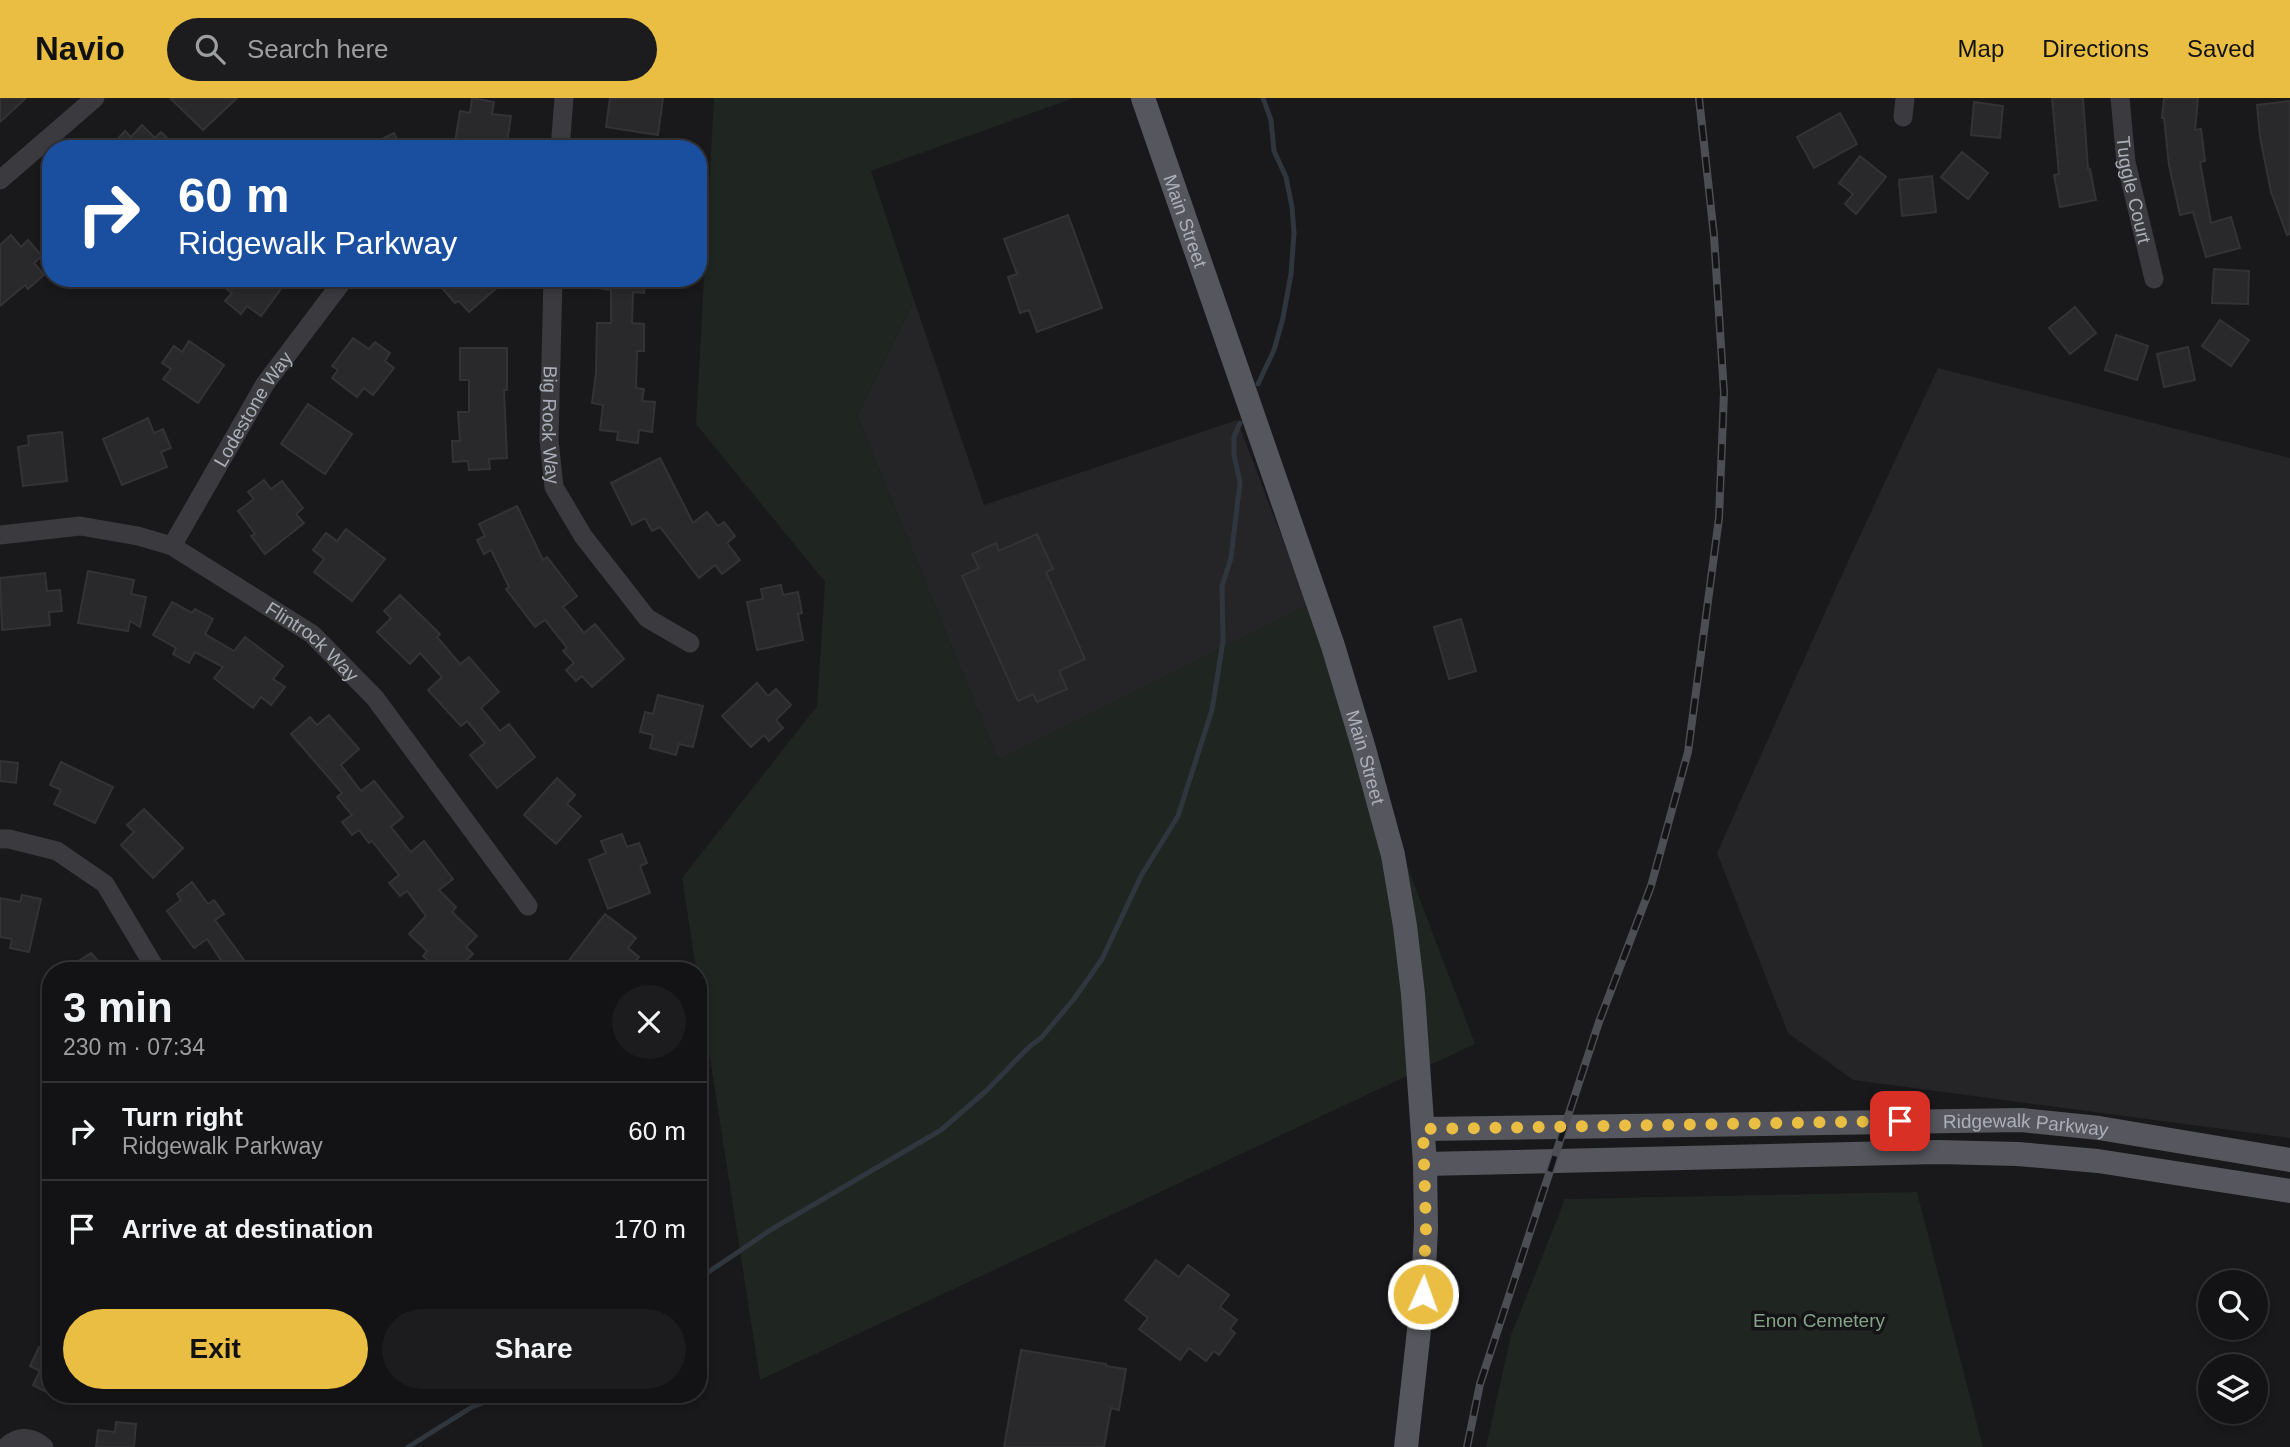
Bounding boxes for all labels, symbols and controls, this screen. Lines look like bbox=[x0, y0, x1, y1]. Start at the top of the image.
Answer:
search box bbox=[167, 18, 657, 81]
text: Navio bbox=[35, 30, 125, 67]
icon: search bbox=[191, 30, 229, 68]
text: Search here bbox=[247, 34, 389, 64]
text: Map bbox=[1958, 35, 2004, 62]
text: Directions bbox=[2042, 35, 2149, 62]
text: Saved bbox=[2187, 35, 2255, 62]
street label: Tuggle Court bbox=[2113, 135, 2156, 246]
icon: right bbox=[63, 168, 154, 259]
text: 60 m bbox=[178, 168, 290, 222]
street label: Main Street bbox=[1160, 171, 1212, 271]
text: Ridgewalk Parkway bbox=[178, 225, 457, 261]
street label: Lodestone Way bbox=[209, 347, 297, 470]
street label: Big Rock Way bbox=[538, 365, 564, 486]
street label: Flintrock Way bbox=[262, 597, 363, 686]
street label: Main Street bbox=[1342, 707, 1389, 807]
text: 3 min bbox=[63, 984, 173, 1031]
button: close bbox=[612, 985, 686, 1059]
text: 230 m · 07:34 bbox=[63, 1034, 205, 1060]
pin bbox=[1870, 1091, 1930, 1151]
text: Turn right bbox=[122, 1102, 243, 1132]
icon: arrive bbox=[1881, 1102, 1919, 1140]
street label: Ridgewalk Parkway bbox=[1943, 1109, 2111, 1140]
icon: right bbox=[63, 1112, 101, 1150]
text: 60 m bbox=[628, 1116, 686, 1146]
text: Ridgewalk Parkway bbox=[122, 1133, 323, 1159]
icon: arrive bbox=[63, 1210, 101, 1248]
text: Arrive at destination bbox=[122, 1214, 373, 1244]
text: 170 m bbox=[614, 1214, 686, 1244]
position arrow bbox=[1386, 1257, 1460, 1331]
map controls bbox=[2198, 1270, 2268, 1424]
button: search bbox=[2198, 1270, 2268, 1340]
button: Exit bbox=[63, 1309, 368, 1389]
button: Share bbox=[382, 1309, 686, 1389]
park label: Enon Cemetery bbox=[1753, 1310, 1885, 1331]
button: layers bbox=[2198, 1354, 2268, 1424]

